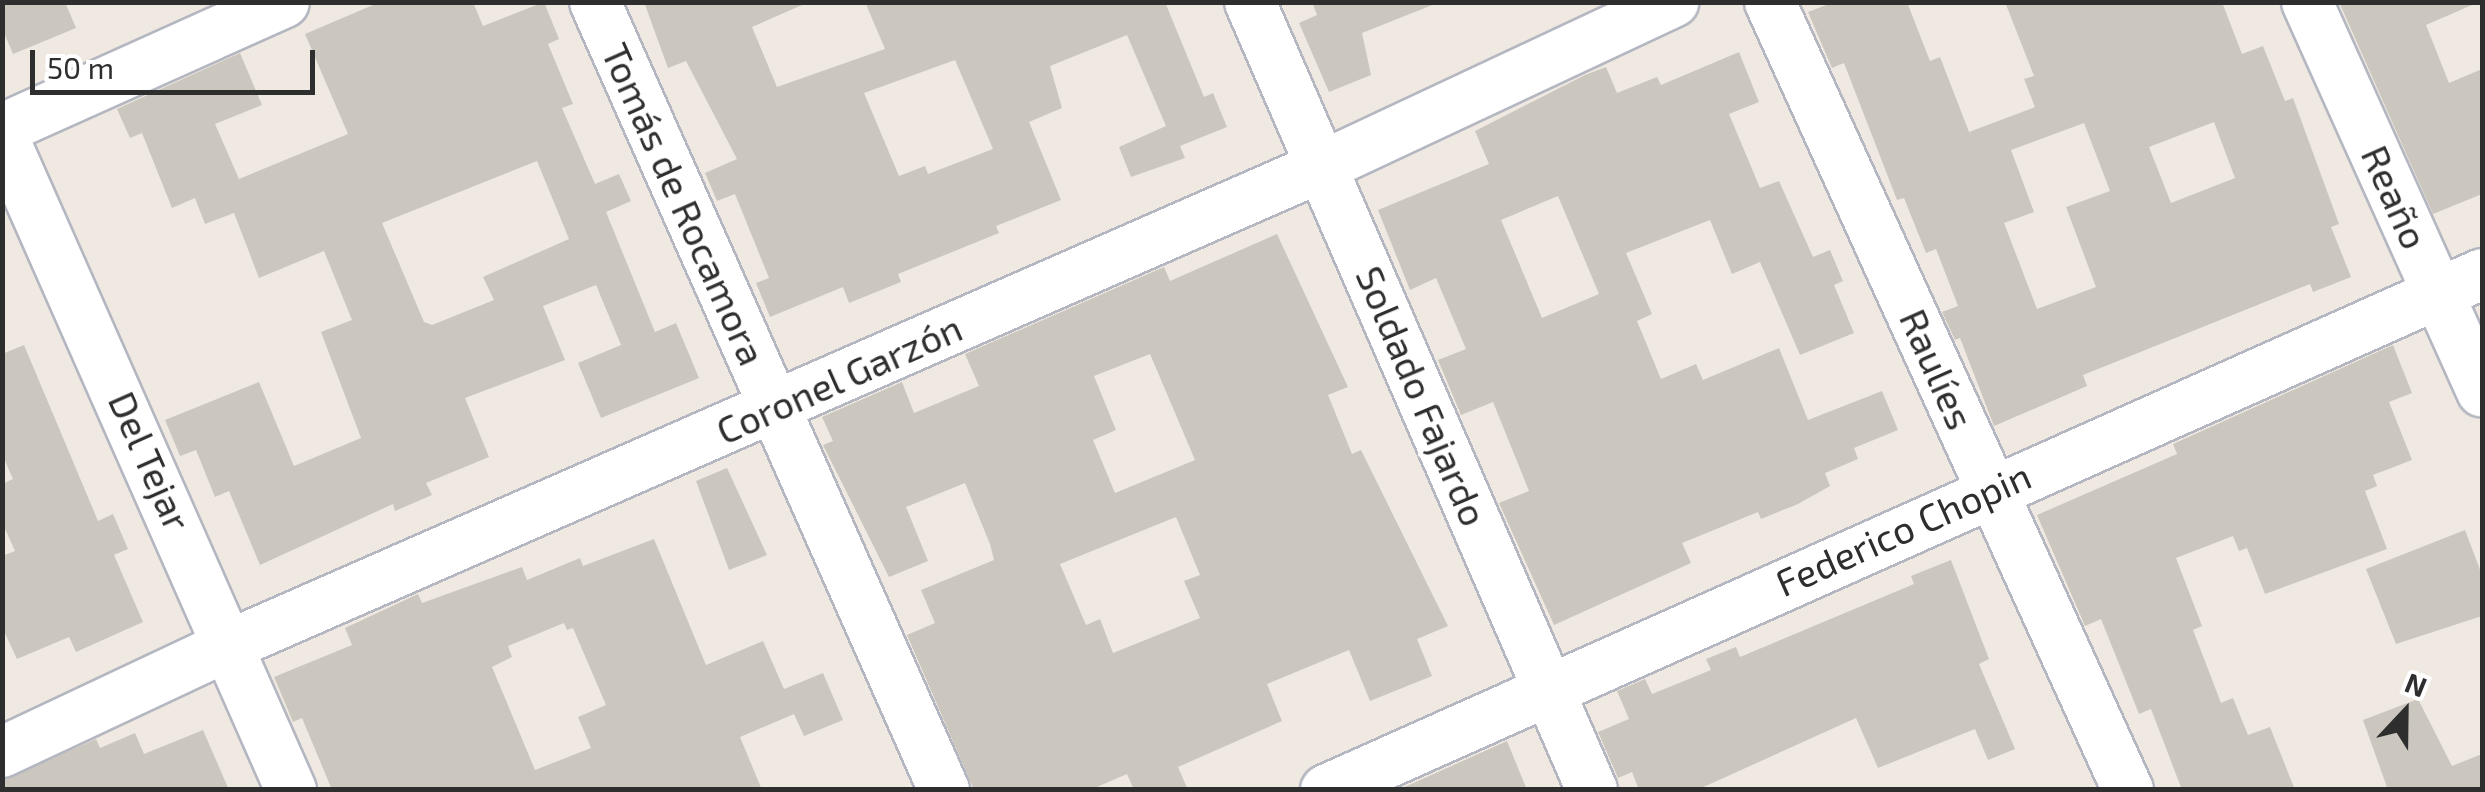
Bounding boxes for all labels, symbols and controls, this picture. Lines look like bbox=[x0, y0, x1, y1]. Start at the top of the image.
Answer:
scale bar bbox=[35, 30, 320, 92]
street label: Tomás de Rocamora bbox=[593, 36, 775, 372]
text: 50 m bbox=[47, 49, 114, 85]
street label: Reaño bbox=[2352, 138, 2438, 256]
street label: Soldado Fajardo bbox=[1347, 259, 1497, 533]
street label: Raulíes bbox=[1890, 302, 1984, 436]
street label: Coronel Garzón bbox=[709, 304, 969, 454]
street label: Del Tejar bbox=[99, 384, 201, 538]
street label: Federico Chopin bbox=[1768, 452, 2038, 606]
north arrow bbox=[2355, 662, 2455, 762]
text: N bbox=[2400, 665, 2432, 704]

